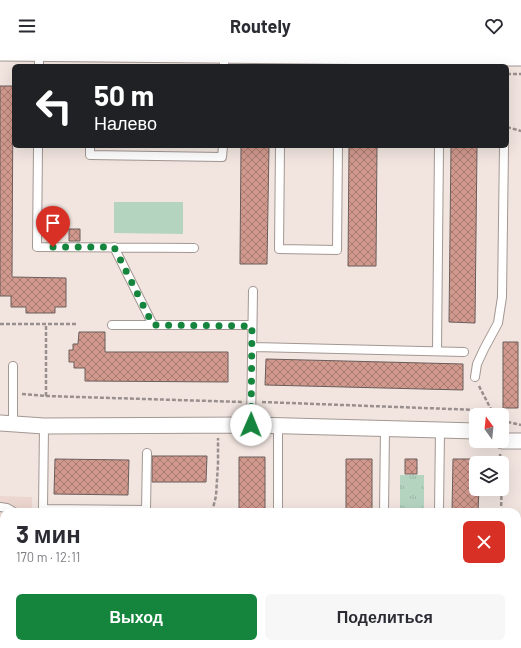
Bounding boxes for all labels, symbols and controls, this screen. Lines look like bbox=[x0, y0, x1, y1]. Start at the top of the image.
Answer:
icon: menu bbox=[16, 15, 38, 37]
text: Routely bbox=[230, 15, 291, 37]
icon: heart bbox=[483, 15, 505, 37]
text: 50 m bbox=[94, 78, 154, 112]
icon: left bbox=[28, 80, 80, 132]
text: Налево bbox=[94, 112, 157, 134]
pin bbox=[36, 206, 70, 247]
icon: arrive bbox=[42, 212, 64, 234]
position arrow bbox=[230, 404, 272, 446]
north arrow bbox=[469, 408, 509, 448]
map controls bbox=[469, 408, 509, 496]
button: layers bbox=[469, 456, 509, 496]
text: 3 мин bbox=[16, 519, 81, 548]
button: close bbox=[463, 521, 505, 563]
text: 170 m · 12:11 bbox=[16, 549, 80, 565]
button: Выход bbox=[16, 594, 257, 640]
button: Поделиться bbox=[265, 594, 505, 640]

